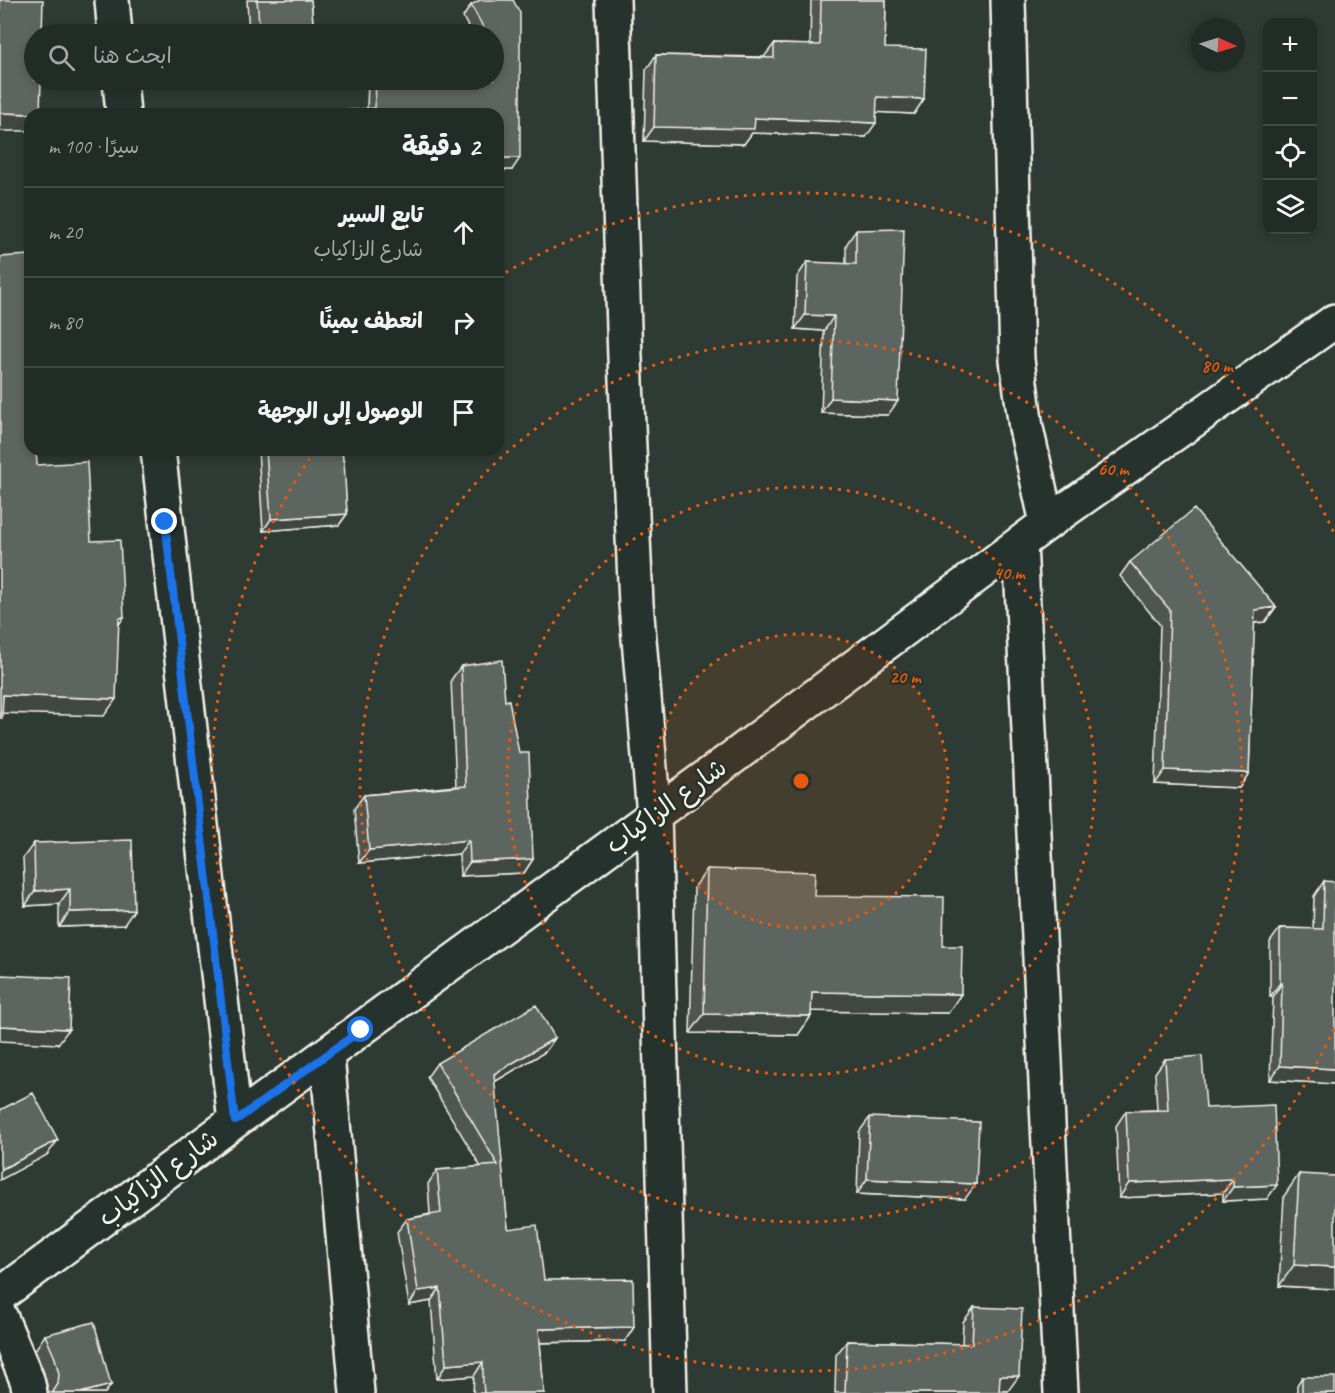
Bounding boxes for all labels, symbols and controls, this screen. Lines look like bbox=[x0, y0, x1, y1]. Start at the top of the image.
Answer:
north arrow bbox=[1191, 18, 1245, 72]
map controls bbox=[1263, 18, 1317, 234]
button: + bbox=[1263, 18, 1317, 72]
search box bbox=[24, 24, 504, 90]
icon: search bbox=[45, 41, 78, 74]
text: ابحث هنا bbox=[93, 42, 172, 70]
button: − bbox=[1263, 72, 1317, 126]
button: locate bbox=[1263, 126, 1317, 180]
text: 2 دقيقة bbox=[402, 130, 480, 163]
text: سيرًا · 100 m bbox=[48, 134, 139, 159]
button: layers bbox=[1263, 180, 1317, 234]
text: تابع السير bbox=[339, 201, 423, 229]
icon: ahead bbox=[447, 216, 480, 249]
text: 20 m bbox=[48, 220, 82, 245]
text: شارع الزاكياب bbox=[314, 237, 423, 262]
icon: right bbox=[447, 306, 480, 339]
text: انعطف يمينًا bbox=[319, 307, 423, 335]
text: 80 m bbox=[48, 310, 82, 335]
text: 80 m bbox=[1202, 355, 1234, 377]
icon: arrive bbox=[447, 396, 480, 429]
text: الوصول إلى الوجهة bbox=[258, 397, 423, 425]
text: 60 m bbox=[1097, 458, 1130, 480]
route end bbox=[151, 508, 177, 534]
text: 40 m bbox=[994, 562, 1026, 584]
text: 20 m bbox=[890, 666, 922, 688]
street label: شارع الزاكياب bbox=[599, 751, 734, 862]
centre of rings bbox=[791, 771, 811, 791]
route start bbox=[347, 1016, 373, 1042]
street label: شارع الزاكياب bbox=[91, 1122, 225, 1235]

